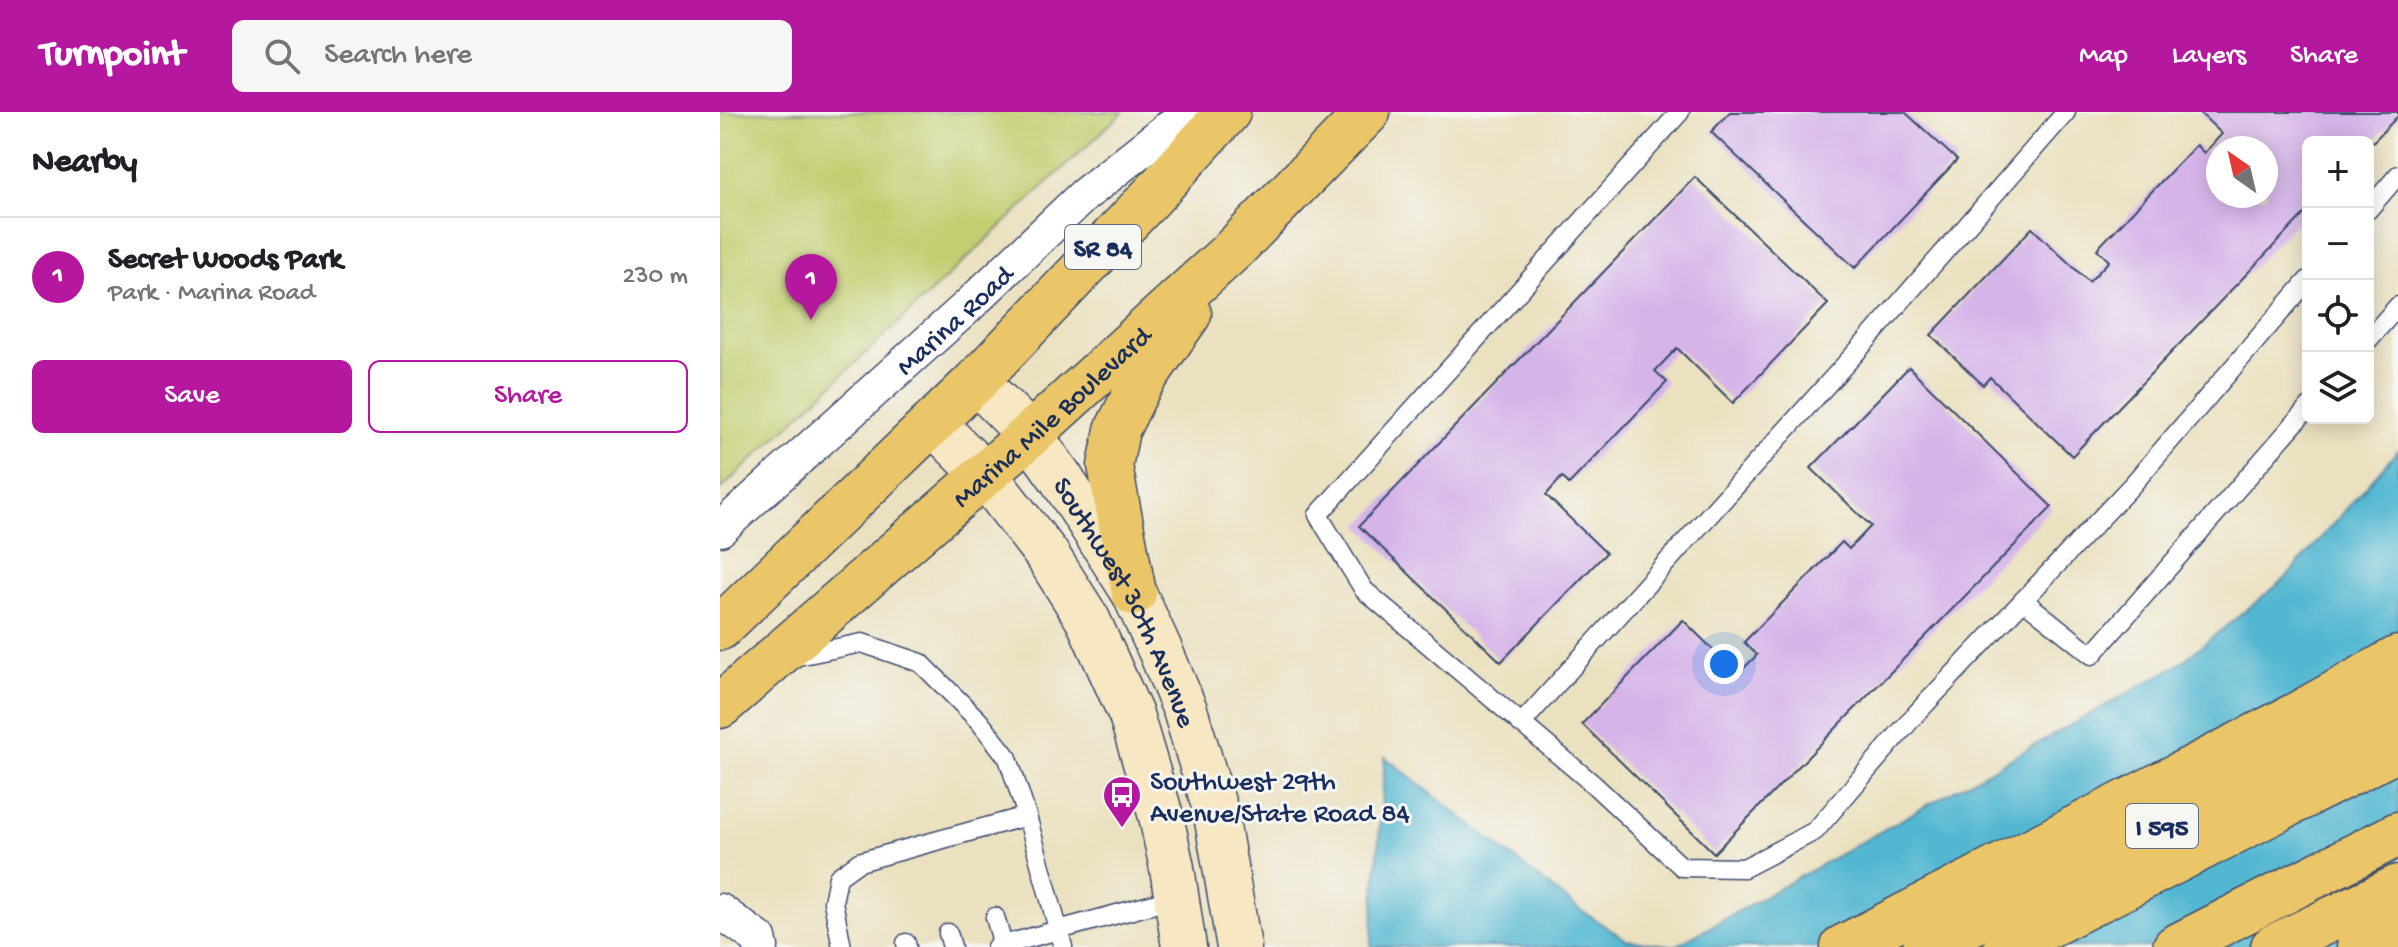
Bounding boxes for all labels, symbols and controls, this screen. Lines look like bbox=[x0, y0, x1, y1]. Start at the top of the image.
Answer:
search box bbox=[232, 20, 792, 92]
text: Turnpoint bbox=[40, 34, 184, 78]
icon: search bbox=[260, 34, 304, 78]
text: Search here bbox=[324, 39, 472, 74]
text: Map bbox=[2079, 40, 2128, 73]
text: Layers bbox=[2172, 40, 2246, 73]
text: Share bbox=[2290, 40, 2358, 73]
north arrow bbox=[2206, 136, 2278, 208]
map controls bbox=[2302, 136, 2374, 424]
button: + bbox=[2302, 136, 2374, 208]
text: Nearby bbox=[32, 144, 137, 184]
button: − bbox=[2302, 208, 2374, 280]
road number: SR 84 bbox=[1065, 225, 1141, 269]
text: Secret Woods Park bbox=[108, 244, 343, 279]
pin: 1 bbox=[785, 254, 837, 320]
street label: Marina Road bbox=[891, 258, 1024, 384]
text: 1 bbox=[53, 262, 63, 293]
text: 230 m bbox=[622, 262, 688, 293]
text: Park · Marina Road bbox=[108, 279, 315, 310]
button: locate bbox=[2302, 280, 2374, 352]
street label: Marina Mile Boulevard bbox=[947, 319, 1162, 517]
button: layers bbox=[2302, 352, 2374, 424]
button: Save bbox=[32, 360, 352, 433]
button: Share bbox=[368, 360, 688, 433]
street label: Southwest 30th Avenue bbox=[1044, 472, 1201, 732]
your location bbox=[1704, 644, 1744, 684]
place label: Southwest 29th Avenue/State Road 84 bbox=[1150, 767, 1410, 832]
bus stop icon: Southwest 29th Avenue/State Road 84 bbox=[1101, 774, 1143, 829]
road number: I 595 bbox=[2126, 804, 2198, 848]

